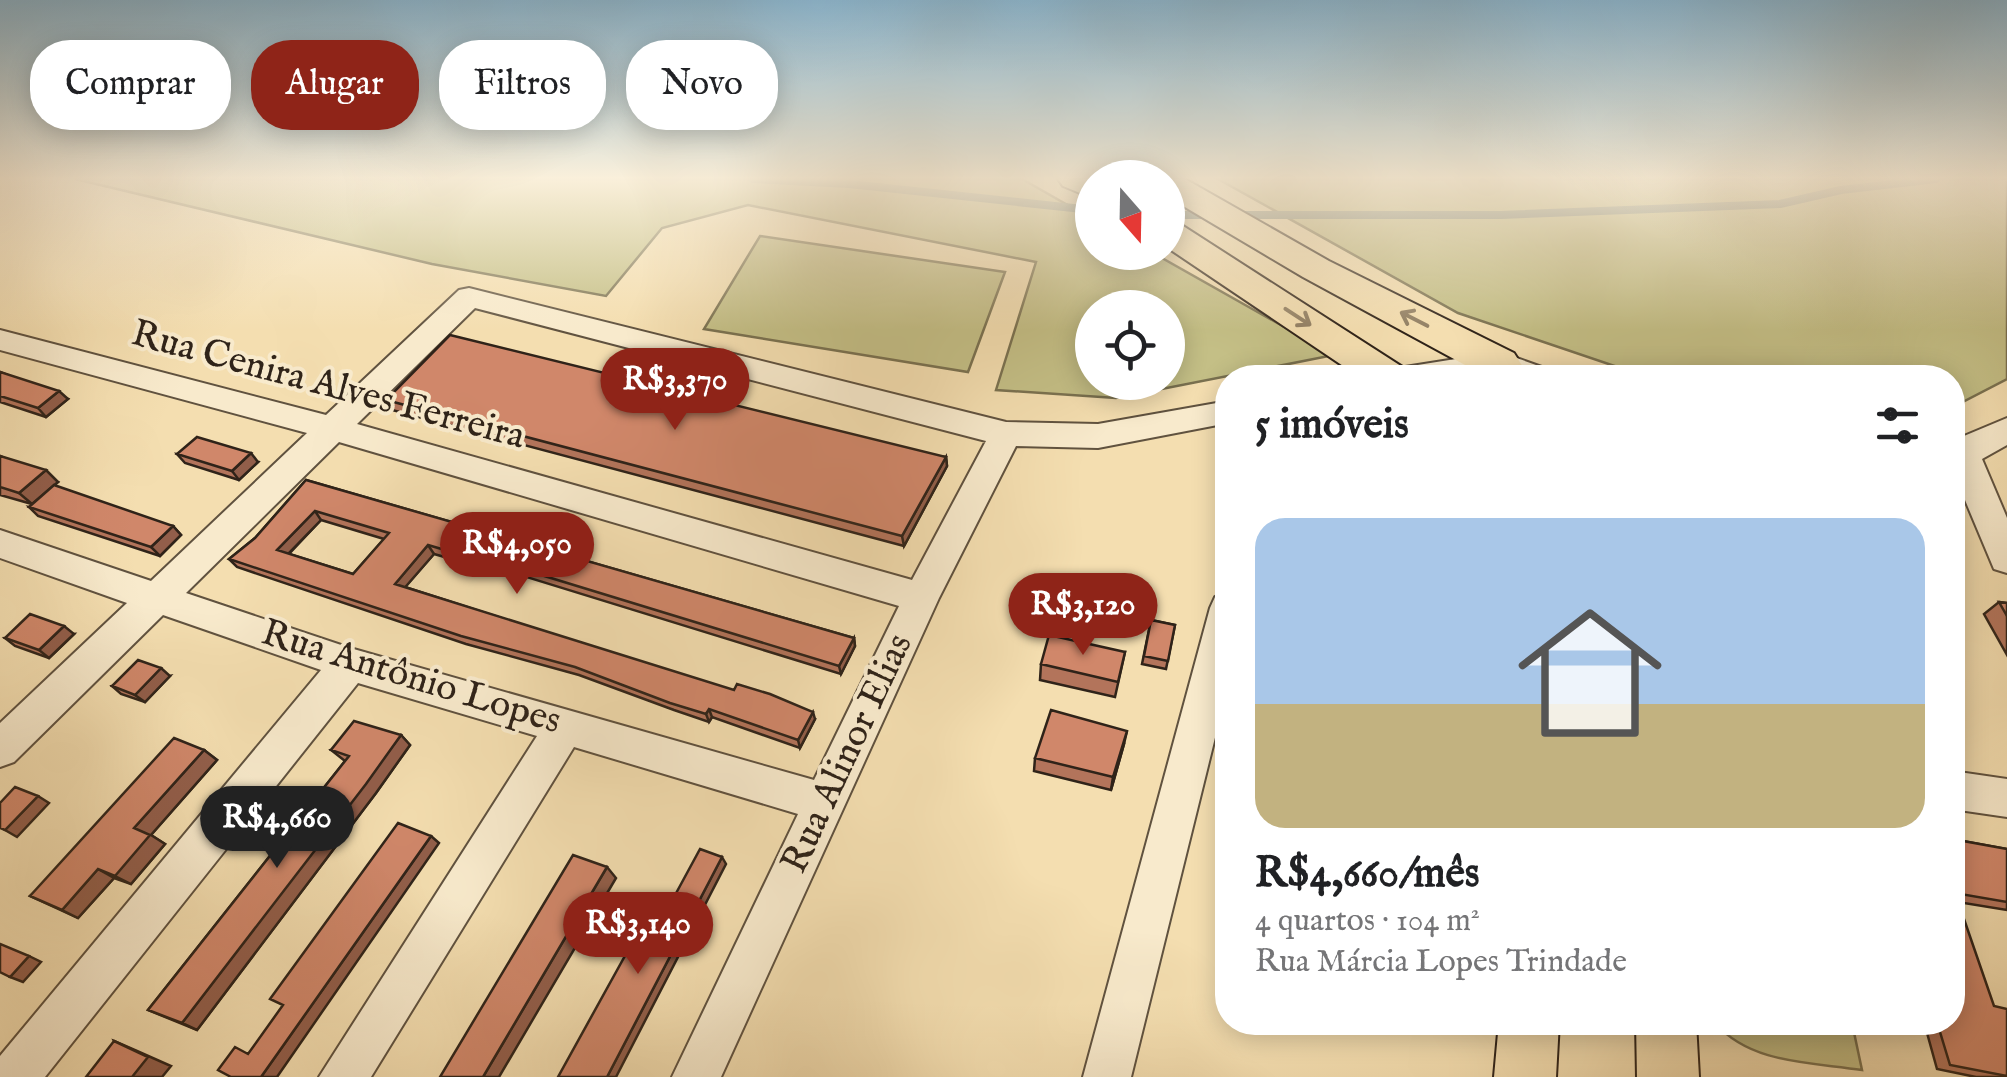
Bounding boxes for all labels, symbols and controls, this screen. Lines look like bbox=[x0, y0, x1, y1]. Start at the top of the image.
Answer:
chip: Comprar bbox=[30, 40, 231, 130]
chip: Alugar bbox=[251, 40, 419, 130]
chip: Filtros bbox=[439, 40, 606, 130]
chip: Novo bbox=[626, 40, 778, 130]
north arrow bbox=[1075, 160, 1185, 270]
map controls bbox=[1075, 160, 1185, 400]
button: locate bbox=[1075, 290, 1185, 400]
one-way arrow bbox=[1283, 307, 1311, 328]
one-way arrow bbox=[1399, 309, 1429, 328]
street label: Rua Cenira Alves Ferreira bbox=[126, 310, 531, 462]
pin: R$3,370 bbox=[583, 348, 767, 433]
text: R$3,370 bbox=[622, 360, 728, 401]
icon: filters bbox=[1870, 398, 1925, 453]
text: 5 imóveis bbox=[1255, 399, 1409, 452]
pin: R$4,050 bbox=[425, 512, 609, 597]
text: R$4,050 bbox=[462, 524, 572, 565]
pin: R$3,120 bbox=[991, 573, 1175, 658]
icon: home bbox=[1500, 583, 1680, 763]
text: R$3,120 bbox=[1030, 585, 1136, 626]
street label: Rua Antônio Lopes bbox=[256, 610, 566, 746]
street label: Rua Alinor Elias bbox=[772, 627, 924, 881]
pin: R$4,660 bbox=[185, 786, 369, 871]
text: R$4,660 bbox=[222, 798, 332, 839]
text: R$4,660/mês bbox=[1255, 848, 1480, 901]
pin: R$3,140 bbox=[546, 892, 730, 977]
text: 4 quartos · 104 m² bbox=[1255, 901, 1480, 942]
text: R$3,140 bbox=[585, 904, 691, 945]
text: Rua Márcia Lopes Trindade bbox=[1255, 942, 1627, 983]

